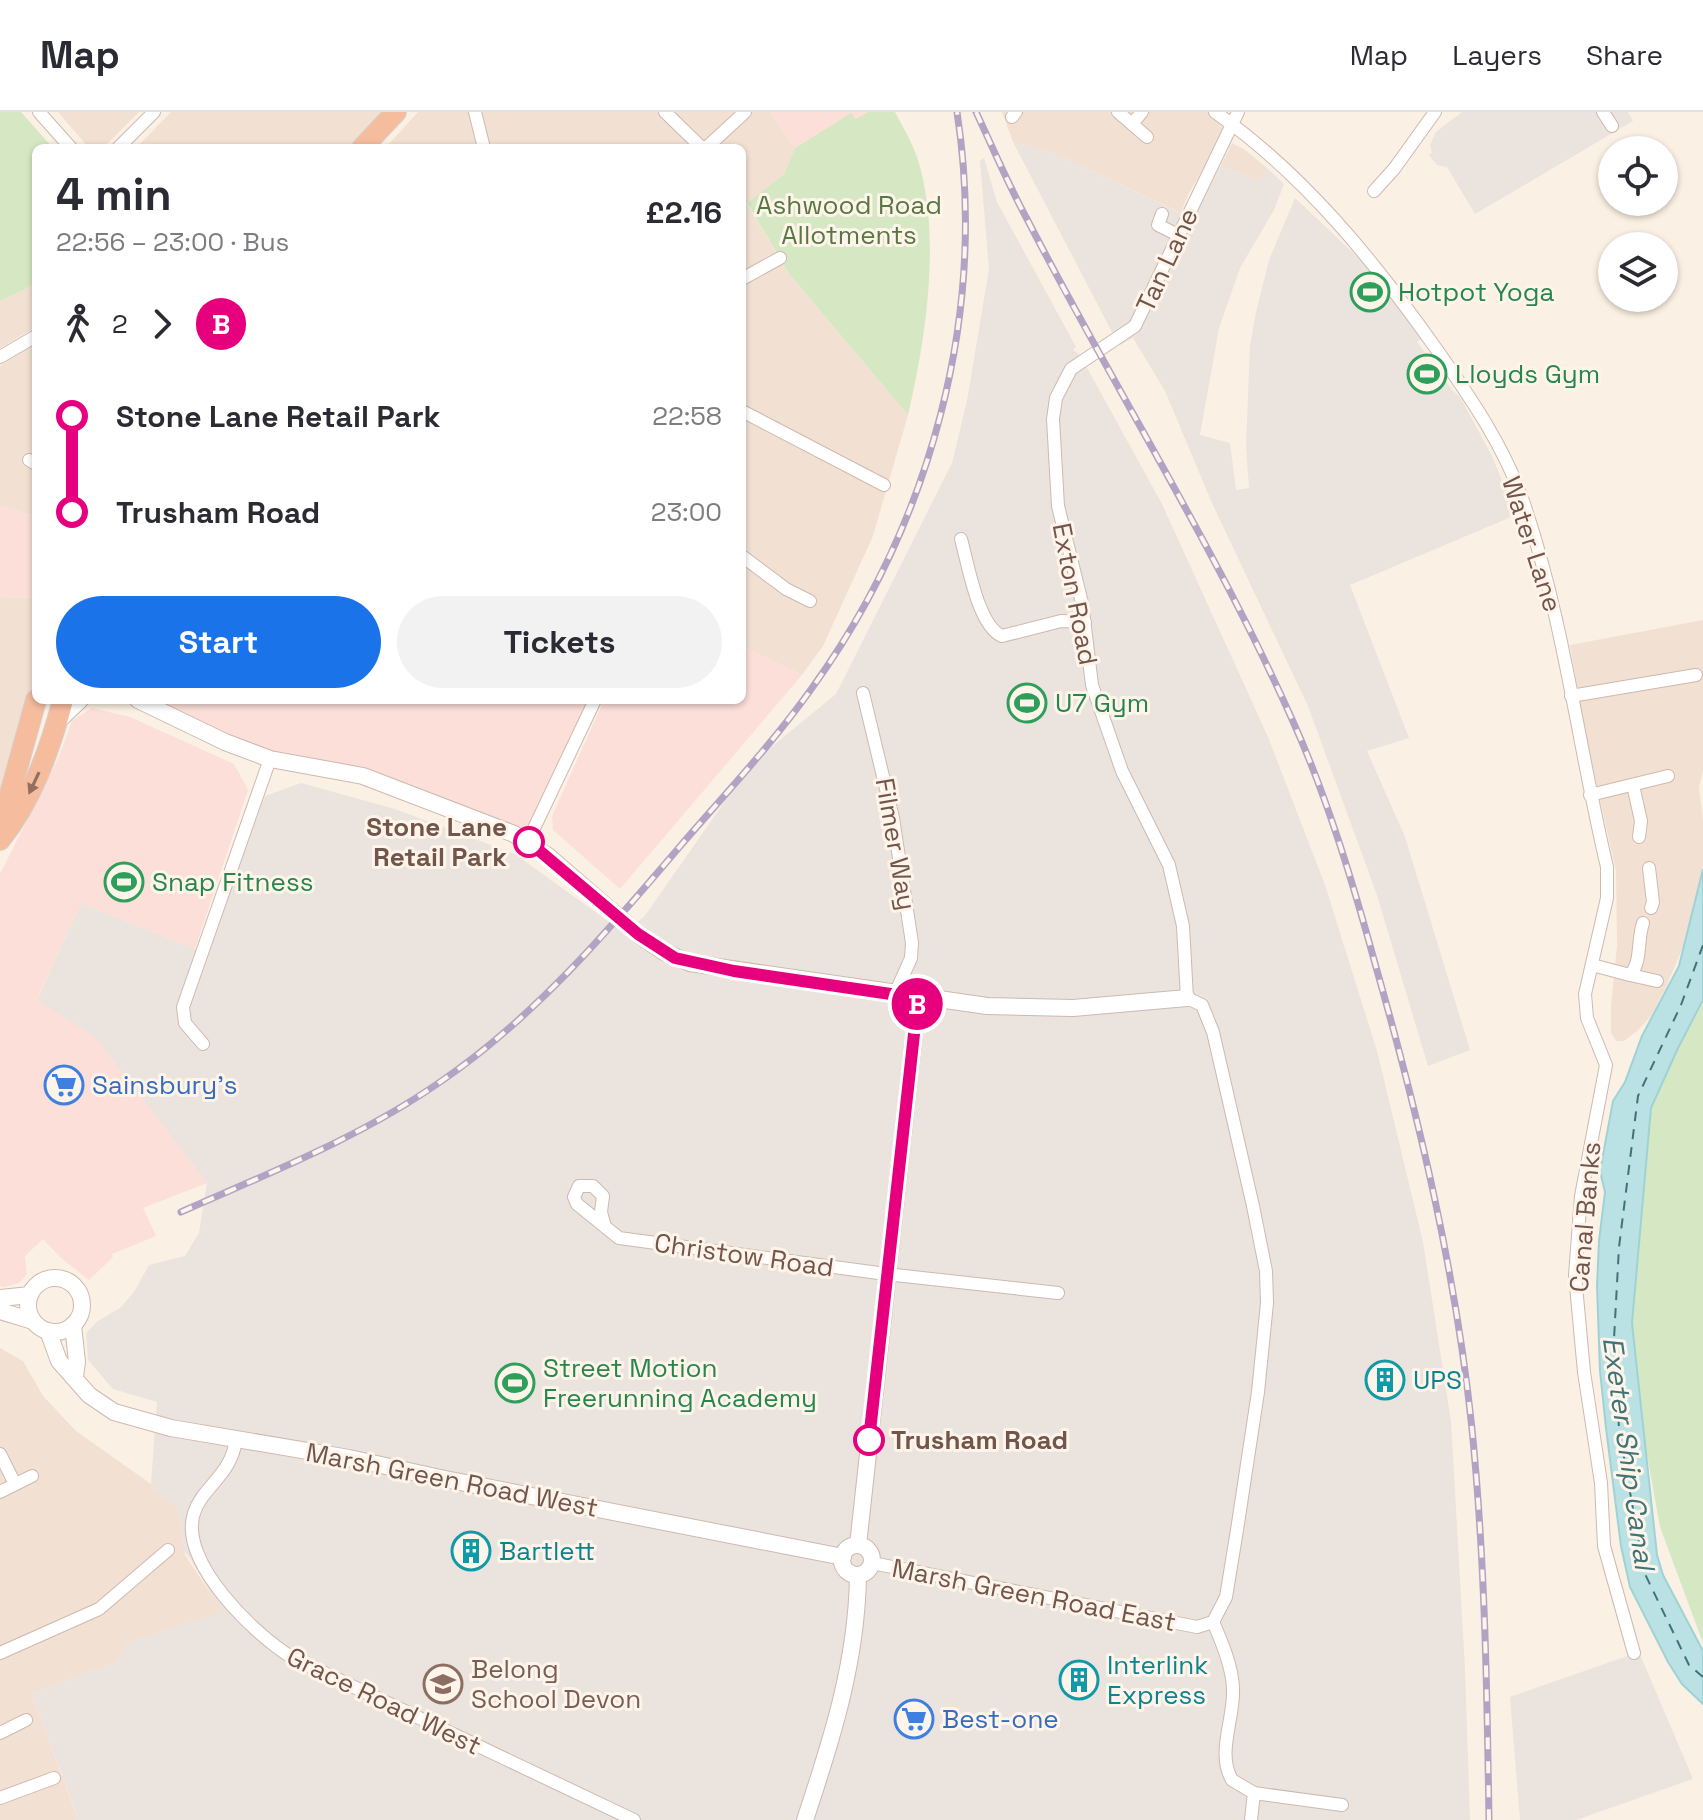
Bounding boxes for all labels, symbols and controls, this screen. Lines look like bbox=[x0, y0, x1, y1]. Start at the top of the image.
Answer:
text: Map bbox=[40, 31, 120, 79]
text: Map bbox=[1350, 37, 1408, 73]
text: Layers bbox=[1452, 37, 1542, 73]
text: Share bbox=[1586, 37, 1663, 73]
map controls bbox=[1598, 136, 1678, 312]
button: locate bbox=[1598, 136, 1678, 216]
text: 4 min bbox=[56, 167, 172, 223]
park label: Ashwood Road Allotments bbox=[756, 188, 942, 252]
text: £2.16 bbox=[646, 193, 722, 232]
street label: Tan Lane bbox=[1128, 202, 1206, 318]
text: 22:56 – 23:00 · Bus bbox=[56, 225, 289, 259]
button: layers bbox=[1598, 232, 1678, 312]
sports icon: Hotpot Yoga bbox=[1349, 271, 1391, 313]
place label: Hotpot Yoga bbox=[1398, 275, 1555, 309]
icon: walk bbox=[56, 302, 100, 346]
icon: forward bbox=[140, 302, 184, 346]
text: B bbox=[212, 306, 230, 342]
text: 2 bbox=[112, 307, 128, 341]
sports icon: Lloyds Gym bbox=[1406, 353, 1448, 395]
place label: Lloyds Gym bbox=[1455, 357, 1600, 391]
text: Stone Lane Retail Park bbox=[116, 397, 440, 436]
text: 22:58 bbox=[652, 399, 722, 433]
street label: Water Lane bbox=[1494, 472, 1570, 616]
text: Trusham Road bbox=[116, 493, 320, 532]
text: 23:00 bbox=[651, 495, 722, 529]
street label: Exton Road bbox=[1045, 520, 1105, 668]
button: Start bbox=[56, 596, 381, 688]
button: Tickets bbox=[397, 596, 722, 688]
sports icon: U7 Gym bbox=[1006, 682, 1048, 724]
place label: U7 Gym bbox=[1055, 686, 1149, 720]
one-way arrow bbox=[27, 771, 40, 794]
street label: Filmer Way bbox=[868, 775, 924, 913]
place label: Stone Lane Retail Park bbox=[366, 810, 507, 874]
marker: Stone Lane Retail Park bbox=[514, 827, 544, 857]
sports icon: Snap Fitness bbox=[103, 861, 145, 903]
place label: Snap Fitness bbox=[152, 865, 313, 899]
line badge: B bbox=[891, 978, 943, 1030]
text: B bbox=[908, 986, 926, 1022]
supermarket icon: Sainsbury's bbox=[43, 1064, 85, 1106]
place label: Sainsbury's bbox=[92, 1068, 237, 1102]
street label: Canal Banks bbox=[1561, 1140, 1609, 1294]
street label: Christow Road bbox=[652, 1226, 836, 1284]
water label: Exeter Ship Canal bbox=[1595, 1334, 1664, 1575]
place label: Street Motion Freerunning Academy bbox=[543, 1351, 817, 1415]
building icon: UPS bbox=[1364, 1359, 1406, 1401]
sports icon: Street Motion Freerunning Academy bbox=[494, 1362, 536, 1404]
place label: UPS bbox=[1413, 1363, 1462, 1397]
place label: Trusham Road bbox=[891, 1423, 1068, 1457]
marker: Trusham Road bbox=[854, 1425, 884, 1455]
street label: Marsh Green Road West bbox=[303, 1435, 601, 1525]
building icon: Bartlett bbox=[450, 1530, 492, 1572]
place label: Bartlett bbox=[499, 1534, 595, 1568]
street label: Marsh Green Road East bbox=[889, 1551, 1179, 1639]
street label: Grace Road West bbox=[281, 1639, 487, 1763]
place label: Interlink Express bbox=[1107, 1648, 1208, 1712]
place label: Belong School Devon bbox=[471, 1652, 641, 1716]
building icon: Interlink Express bbox=[1058, 1659, 1100, 1701]
school or university icon: Belong School Devon bbox=[422, 1663, 464, 1705]
supermarket icon: Best-one bbox=[893, 1698, 935, 1740]
place label: Best-one bbox=[942, 1702, 1059, 1736]

